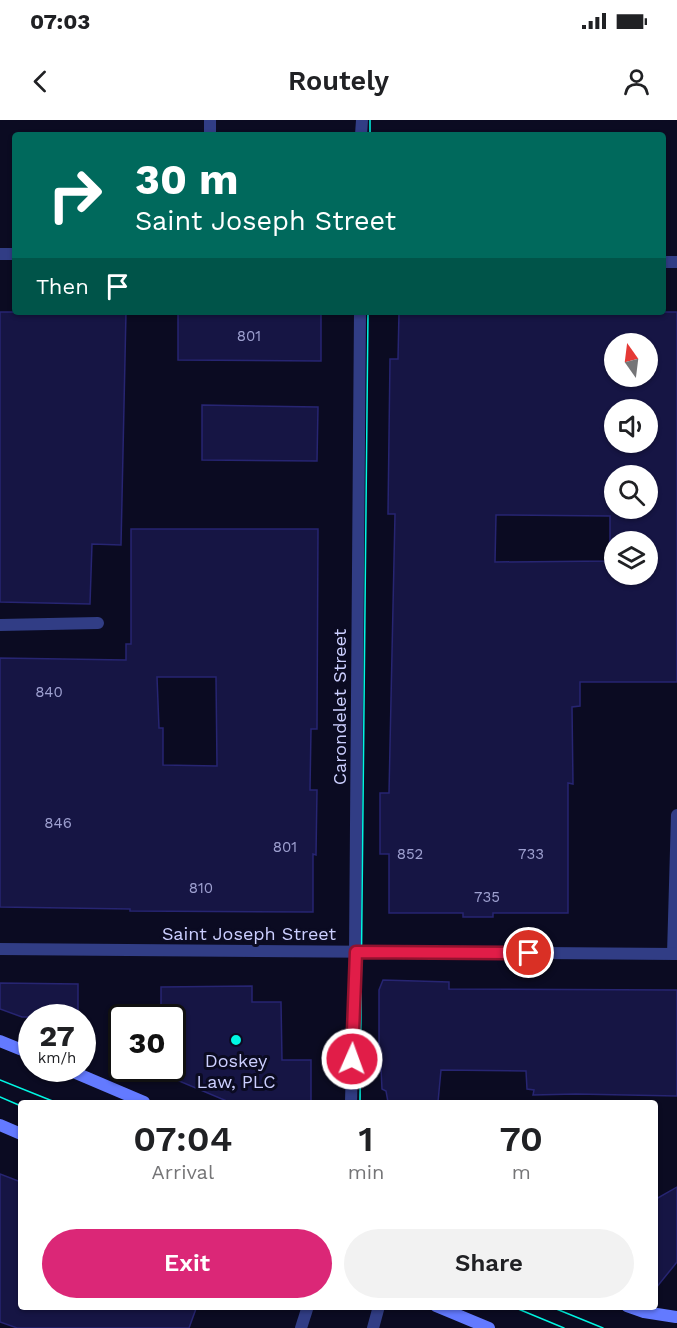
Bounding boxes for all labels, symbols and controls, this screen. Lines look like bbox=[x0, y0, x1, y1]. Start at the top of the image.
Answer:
text: 07:03 bbox=[30, 9, 90, 34]
icon: back bbox=[24, 65, 57, 98]
text: Routely bbox=[288, 65, 389, 97]
icon: person bbox=[620, 65, 653, 98]
text: 30 m bbox=[135, 155, 239, 204]
icon: right bbox=[36, 156, 114, 234]
text: Saint Joseph Street bbox=[135, 205, 396, 237]
icon: arrive bbox=[101, 270, 134, 303]
text: Then bbox=[36, 274, 89, 299]
house number: 801 bbox=[237, 327, 261, 345]
north arrow bbox=[604, 333, 658, 387]
map controls bbox=[604, 333, 658, 585]
button: sound bbox=[604, 399, 658, 453]
button: search bbox=[604, 465, 658, 519]
button: layers bbox=[604, 531, 658, 585]
street label: Carondelet Street bbox=[329, 628, 350, 785]
house number: 840 bbox=[35, 683, 63, 701]
house number: 846 bbox=[44, 814, 72, 832]
house number: 801 bbox=[273, 838, 297, 856]
house number: 852 bbox=[397, 845, 423, 863]
house number: 733 bbox=[518, 845, 544, 863]
house number: 810 bbox=[189, 879, 213, 897]
house number: 735 bbox=[474, 888, 500, 906]
street label: Saint Joseph Street bbox=[162, 923, 336, 944]
pin bbox=[503, 927, 554, 978]
icon: arrive bbox=[512, 936, 545, 969]
speed limit sign: 30 bbox=[108, 1004, 186, 1082]
text: 27 bbox=[39, 1018, 75, 1053]
position arrow bbox=[320, 1027, 384, 1091]
marker: Doskey Law, PLC bbox=[229, 1033, 243, 1047]
text: km/h bbox=[38, 1049, 76, 1067]
place label: Doskey Law, PLC bbox=[197, 1050, 275, 1092]
text: 07:04 bbox=[133, 1118, 233, 1160]
text: 1 bbox=[359, 1118, 374, 1160]
text: 70 bbox=[500, 1118, 543, 1160]
text: Arrival bbox=[152, 1160, 214, 1184]
text: min bbox=[348, 1160, 384, 1184]
text: m bbox=[512, 1160, 531, 1184]
button: Exit bbox=[42, 1229, 332, 1298]
button: Share bbox=[344, 1229, 634, 1298]

